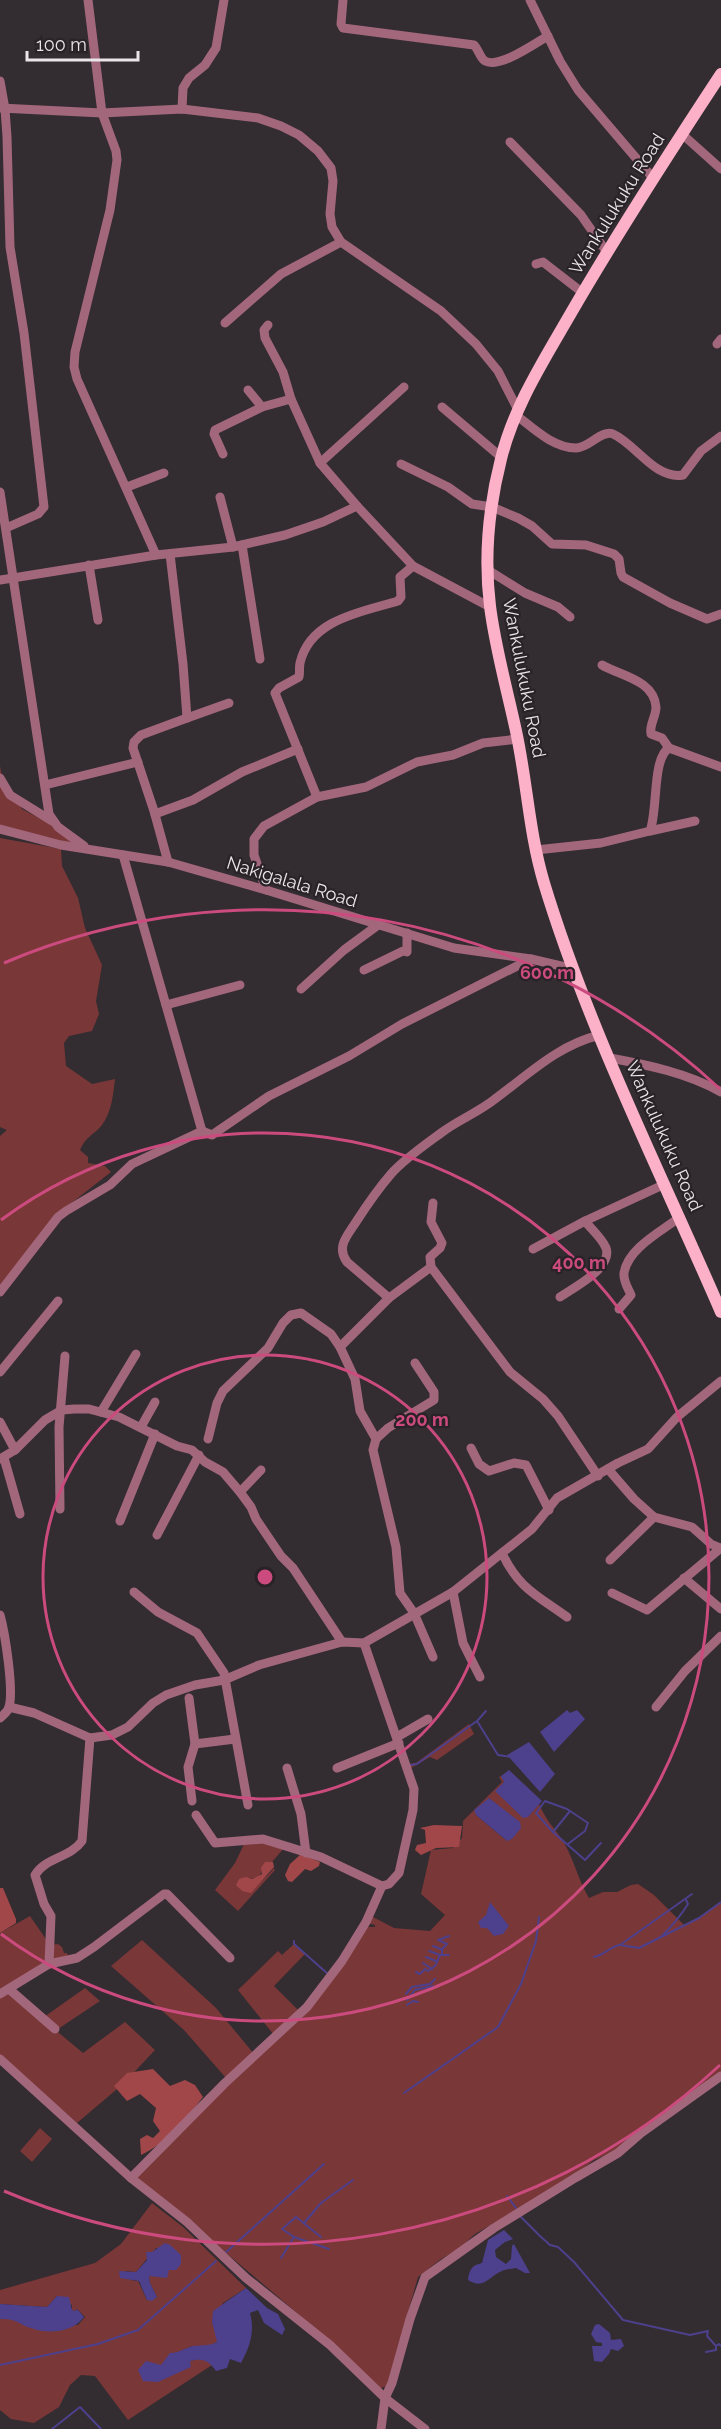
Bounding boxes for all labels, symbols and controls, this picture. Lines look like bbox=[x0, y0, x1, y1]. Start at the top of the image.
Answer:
scale bar bbox=[27, 24, 138, 62]
text: 100 m bbox=[36, 34, 87, 55]
street label: Wankulukuku Road bbox=[565, 129, 668, 278]
street label: Wankulukuku Road bbox=[499, 596, 550, 760]
street label: Nakigalala Road bbox=[224, 852, 360, 911]
text: 600 m bbox=[520, 962, 574, 983]
street label: Wankulukuku Road bbox=[622, 1057, 707, 1214]
text: 400 m bbox=[552, 1252, 606, 1273]
text: 200 m bbox=[395, 1409, 449, 1430]
centre of rings bbox=[255, 1567, 275, 1587]

